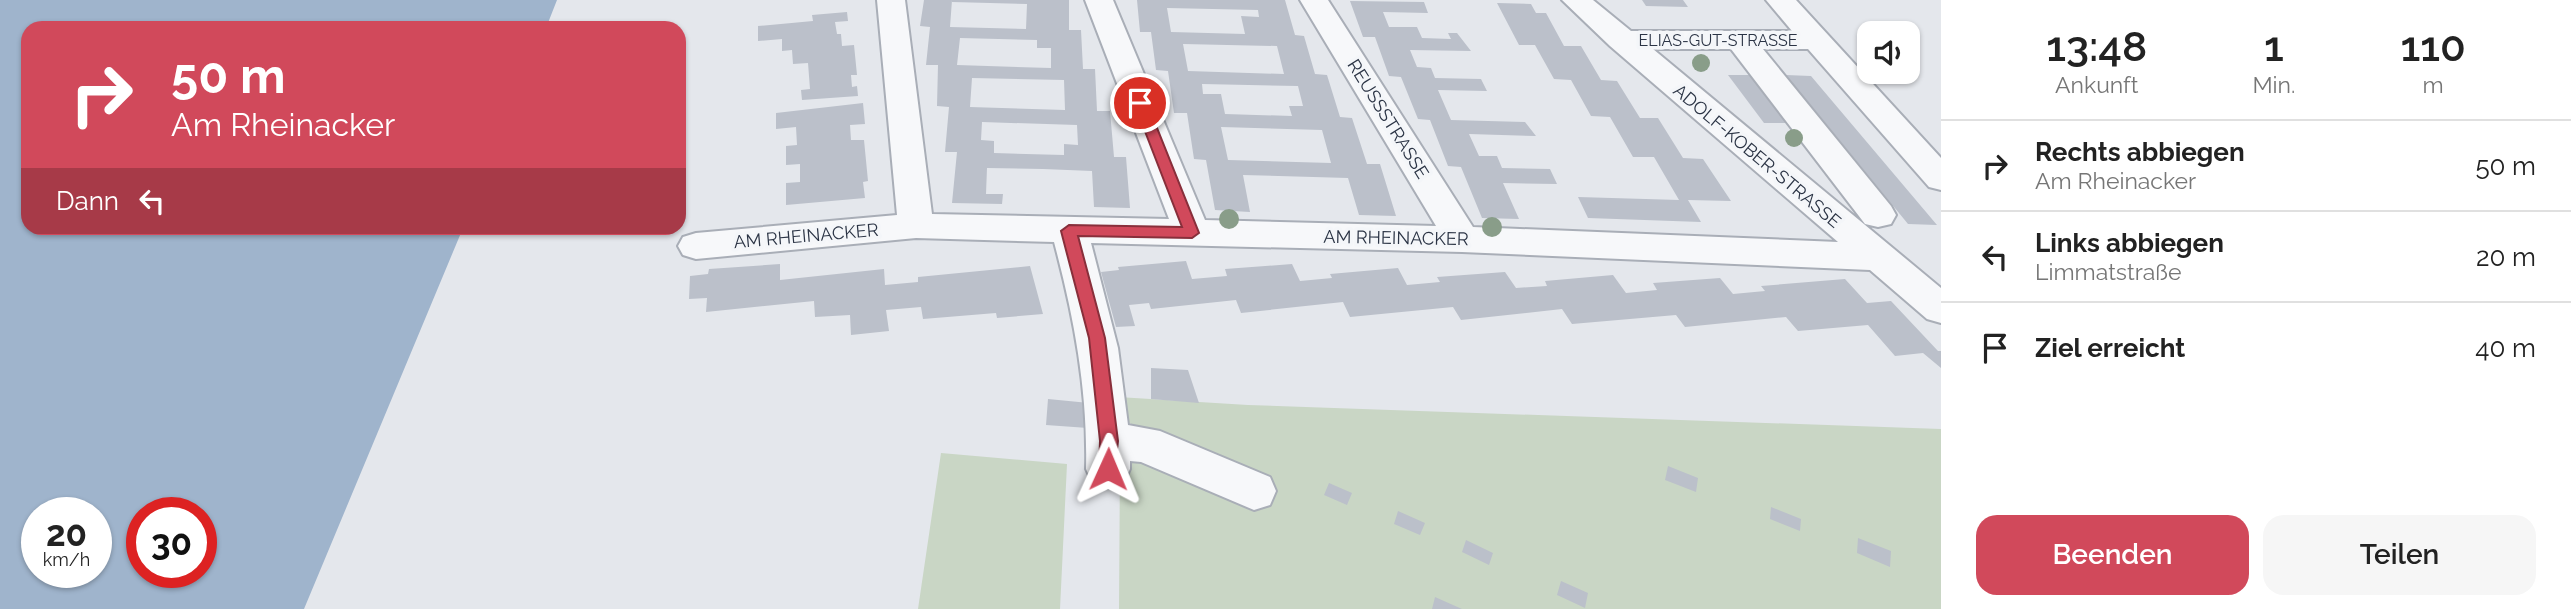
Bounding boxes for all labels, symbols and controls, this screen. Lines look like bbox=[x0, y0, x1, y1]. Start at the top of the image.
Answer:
map controls bbox=[1857, 21, 1920, 84]
button: sound bbox=[1857, 21, 1920, 84]
text: 13:48 bbox=[2046, 22, 2147, 71]
text: 1 bbox=[2264, 22, 2284, 71]
text: 110 bbox=[2400, 22, 2466, 71]
street label: ELIAS-GUT-STRASSE bbox=[1639, 31, 1798, 50]
text: 50 m bbox=[171, 47, 286, 104]
icon: right bbox=[56, 49, 147, 140]
street label: REUSSSTRASSE bbox=[1343, 55, 1434, 182]
text: Ankunft bbox=[2055, 71, 2138, 98]
text: Min. bbox=[2252, 71, 2295, 98]
text: m bbox=[2423, 71, 2444, 98]
pin bbox=[1110, 73, 1170, 133]
street label: ADOLF-KOBER-STRASSE bbox=[1669, 79, 1845, 232]
icon: arrive bbox=[1121, 84, 1159, 122]
text: Am Rheinacker bbox=[171, 106, 395, 143]
text: Rechts abbiegen bbox=[2035, 137, 2245, 167]
icon: right bbox=[1976, 147, 2014, 185]
text: 50 m bbox=[2475, 151, 2536, 181]
text: Am Rheinacker bbox=[2035, 167, 2196, 194]
icon: left bbox=[133, 182, 171, 220]
text: Dann bbox=[56, 186, 119, 216]
street label: AM RHEINACKER bbox=[733, 219, 879, 252]
street label: AM RHEINACKER bbox=[1323, 226, 1469, 249]
text: Links abbiegen bbox=[2035, 228, 2224, 258]
icon: left bbox=[1976, 238, 2014, 276]
text: 20 m bbox=[2476, 242, 2536, 272]
text: Limmatstraße bbox=[2035, 258, 2181, 285]
icon: arrive bbox=[1976, 329, 2014, 367]
text: Ziel erreicht bbox=[2035, 333, 2185, 363]
text: 40 m bbox=[2475, 333, 2536, 363]
position arrow bbox=[1071, 432, 1145, 506]
speed limit sign: 30 bbox=[126, 497, 217, 588]
text: 20 bbox=[46, 513, 87, 554]
button: Beenden bbox=[1976, 515, 2249, 595]
button: Teilen bbox=[2263, 515, 2536, 595]
text: km/h bbox=[43, 549, 90, 570]

